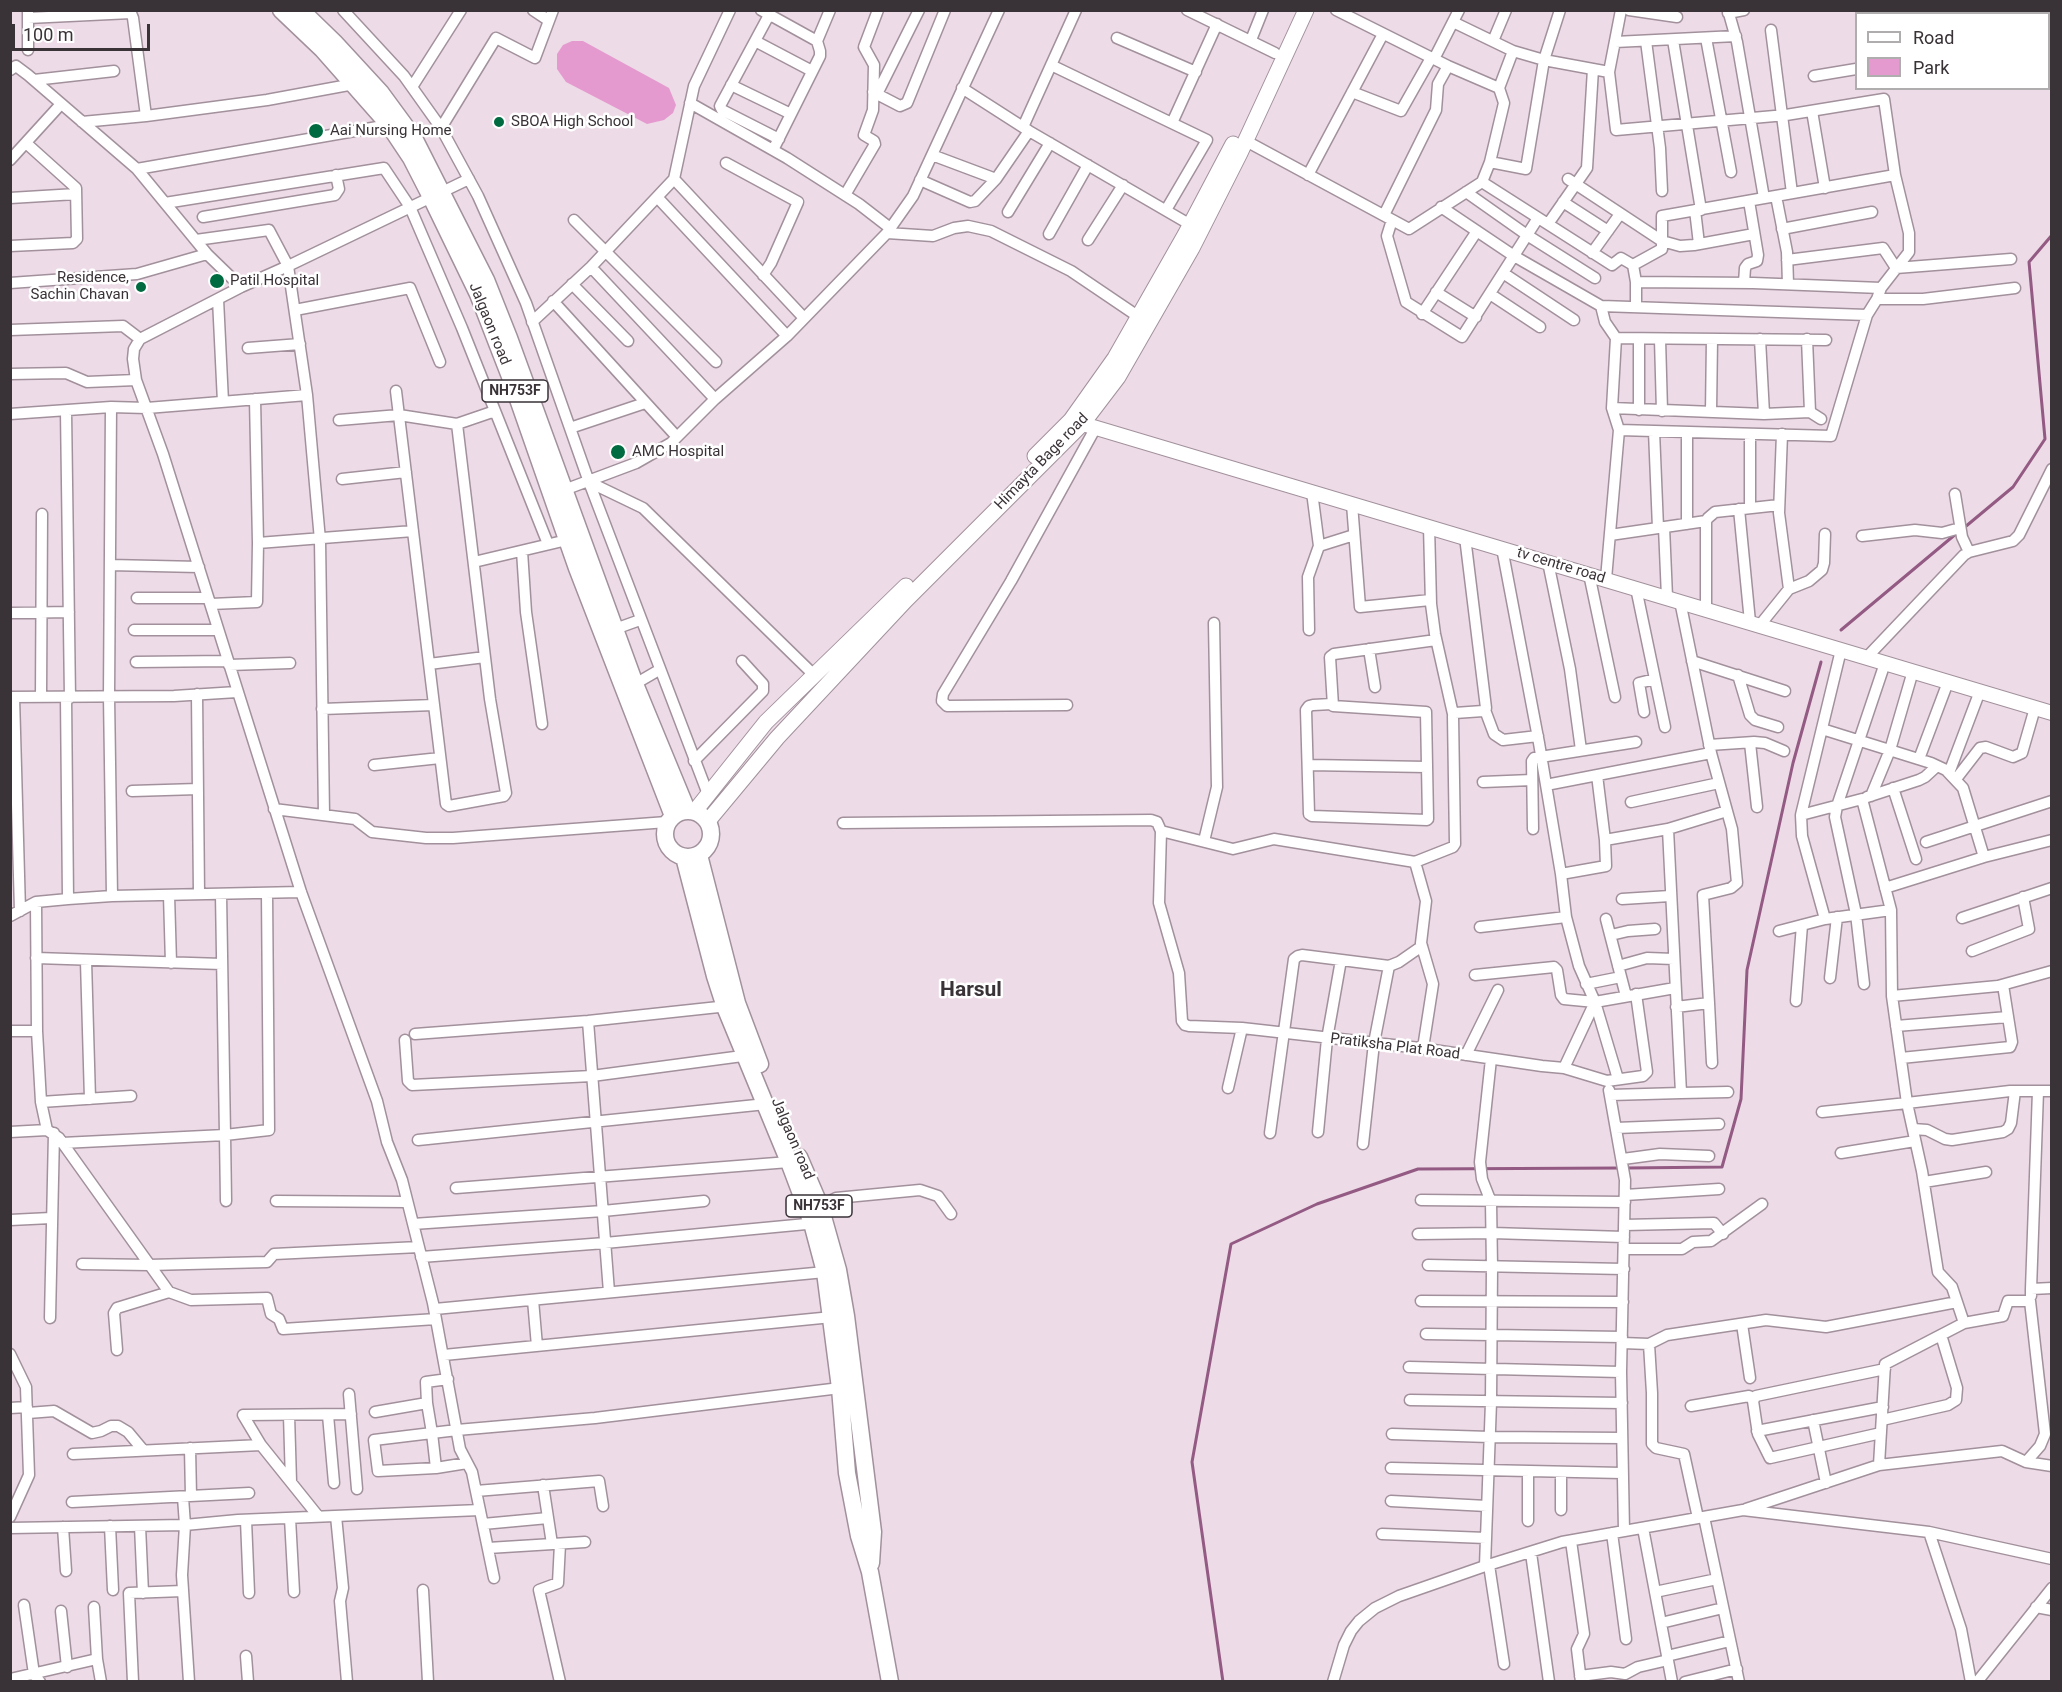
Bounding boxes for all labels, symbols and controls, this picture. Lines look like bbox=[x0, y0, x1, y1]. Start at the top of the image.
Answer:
scale bar bbox=[15, 12, 153, 50]
legend bbox=[1855, 12, 2050, 90]
text: 100 m bbox=[23, 24, 74, 45]
text: Road bbox=[1913, 27, 1954, 48]
text: Park bbox=[1913, 57, 1949, 78]
place label: SBOA High School bbox=[511, 113, 633, 131]
marker: SBOA High School bbox=[492, 115, 506, 129]
marker: Aai Nursing Home bbox=[307, 122, 325, 140]
place label: Aai Nursing Home bbox=[330, 122, 452, 140]
place label: Residence, Sachin Chavan bbox=[30, 269, 129, 304]
marker: Patil Hospital bbox=[208, 272, 226, 290]
place label: Patil Hospital bbox=[230, 272, 319, 290]
marker: Residence, Sachin Chavan bbox=[134, 280, 148, 294]
street label: Jalgaon road bbox=[464, 280, 514, 368]
road number: NH753F bbox=[482, 380, 548, 402]
street label: Himayta Bage road bbox=[991, 410, 1093, 514]
marker: AMC Hospital bbox=[609, 443, 627, 461]
place label: AMC Hospital bbox=[632, 443, 724, 461]
street label: tv centre road bbox=[1515, 544, 1607, 588]
district label: Harsul bbox=[940, 978, 1002, 1004]
street label: Pratiksha Plat Road bbox=[1329, 1030, 1461, 1064]
street label: Jalgaon road bbox=[767, 1095, 817, 1183]
road number: NH753F bbox=[786, 1195, 852, 1217]

